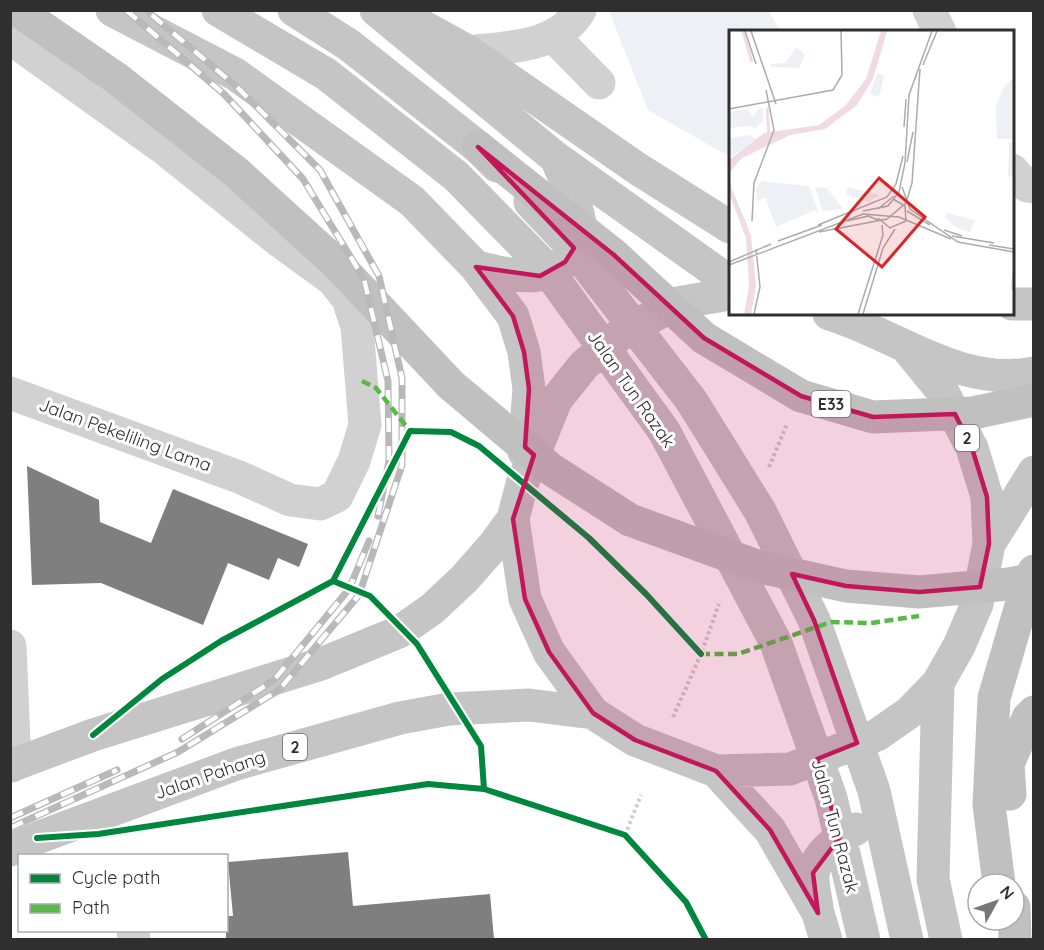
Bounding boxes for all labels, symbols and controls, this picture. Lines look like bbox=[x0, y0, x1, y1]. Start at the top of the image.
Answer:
inset map bbox=[729, 30, 1014, 315]
street label: Jalan Tun Razak bbox=[582, 326, 680, 452]
road number: E33 bbox=[812, 391, 850, 417]
street label: Jalan Pekeliling Lama bbox=[36, 393, 215, 476]
road number: 2 bbox=[955, 425, 979, 451]
road number: 2 bbox=[283, 734, 307, 760]
street label: Jalan Pahang bbox=[151, 745, 268, 804]
street label: Jalan Tun Razak bbox=[807, 756, 864, 896]
legend bbox=[18, 854, 228, 932]
text: Cycle path bbox=[72, 866, 160, 889]
north arrow bbox=[966, 872, 1026, 932]
text: N bbox=[996, 881, 1019, 903]
text: Path bbox=[72, 896, 110, 919]

